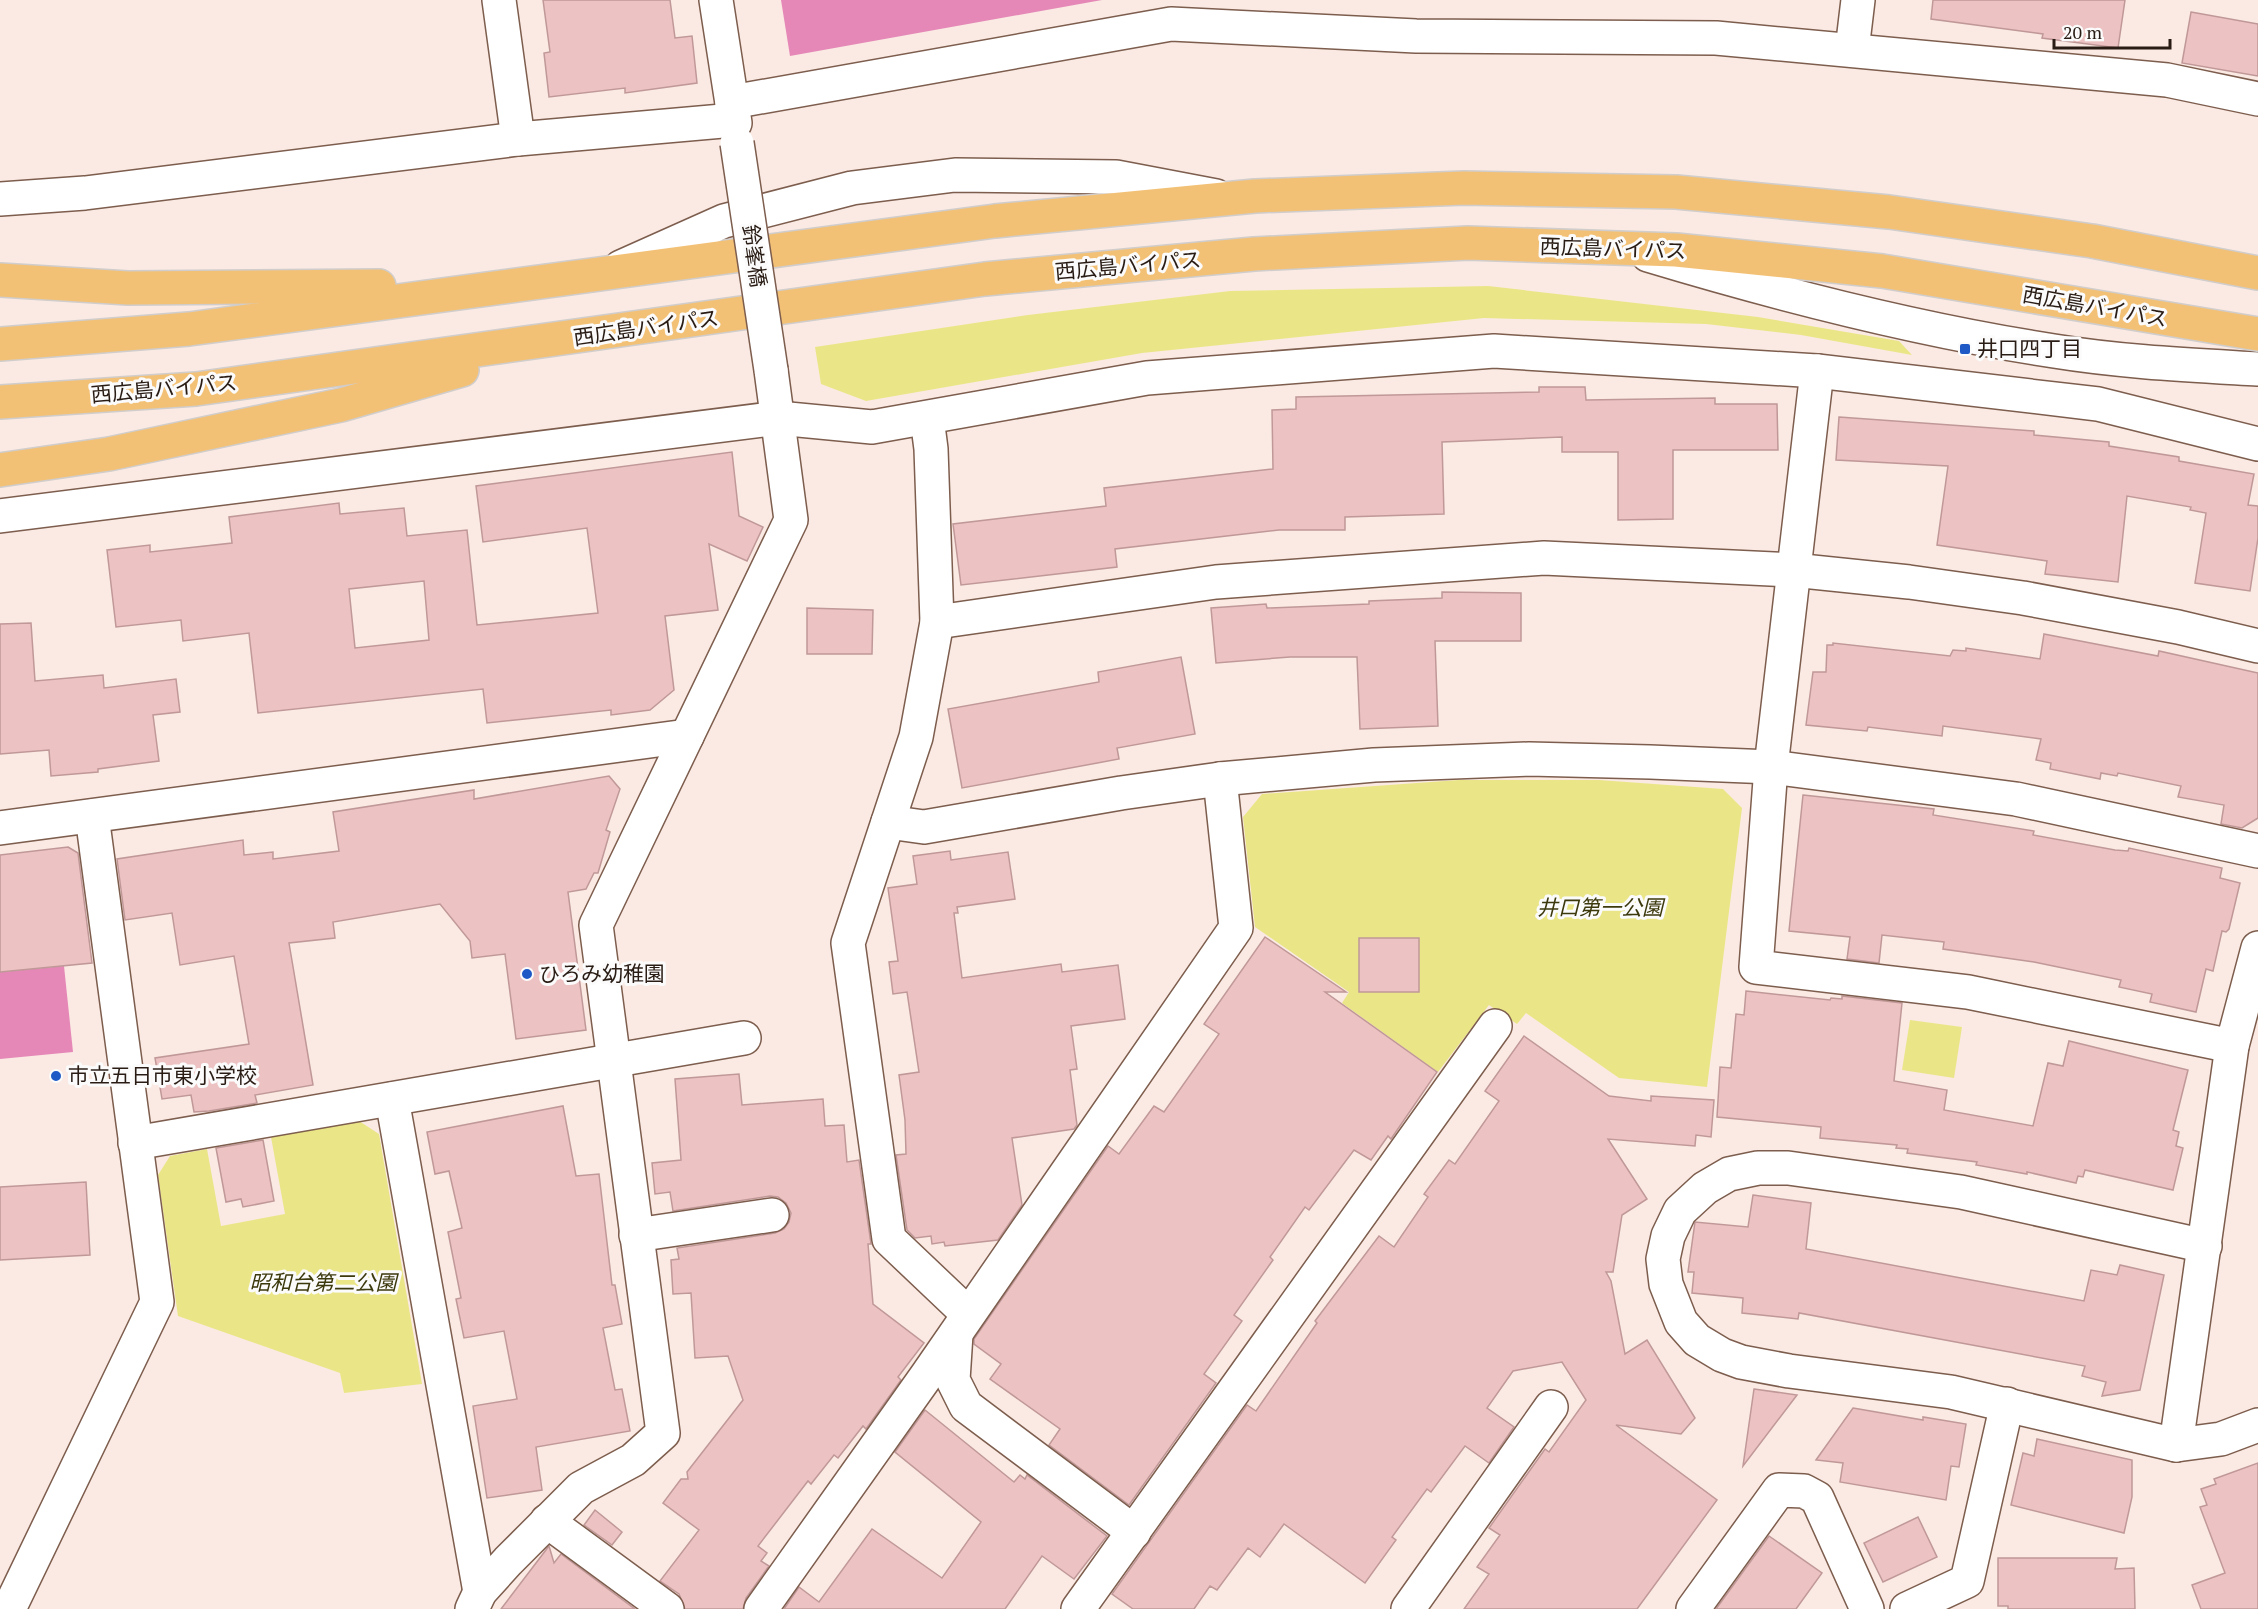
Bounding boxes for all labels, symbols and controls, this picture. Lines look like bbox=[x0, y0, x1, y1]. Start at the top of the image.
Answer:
scale bar bbox=[2054, 12, 2170, 50]
text: 20 m bbox=[2063, 20, 2103, 44]
street label: 鈴峯橋 bbox=[737, 223, 773, 289]
street label: 西広島バイパス bbox=[1539, 231, 1687, 265]
street label: 西広島バイパス bbox=[1054, 245, 1202, 285]
street label: 西広島バイパス bbox=[2021, 280, 2170, 333]
street label: 西広島バイパス bbox=[571, 303, 720, 351]
place label: 井口四丁目 bbox=[1977, 334, 2082, 362]
marker: 井口四丁目 bbox=[1958, 342, 1972, 356]
street label: 西広島バイパス bbox=[90, 368, 238, 408]
park label: 井口第一公園 bbox=[1537, 893, 1666, 921]
place label: ひろみ幼稚園 bbox=[539, 959, 665, 987]
marker: ひろみ幼稚園 bbox=[520, 967, 534, 981]
place label: 市立五日市東小学校 bbox=[68, 1061, 257, 1089]
marker: 市立五日市東小学校 bbox=[49, 1069, 63, 1083]
park label: 昭和台第二公園 bbox=[250, 1268, 399, 1296]

